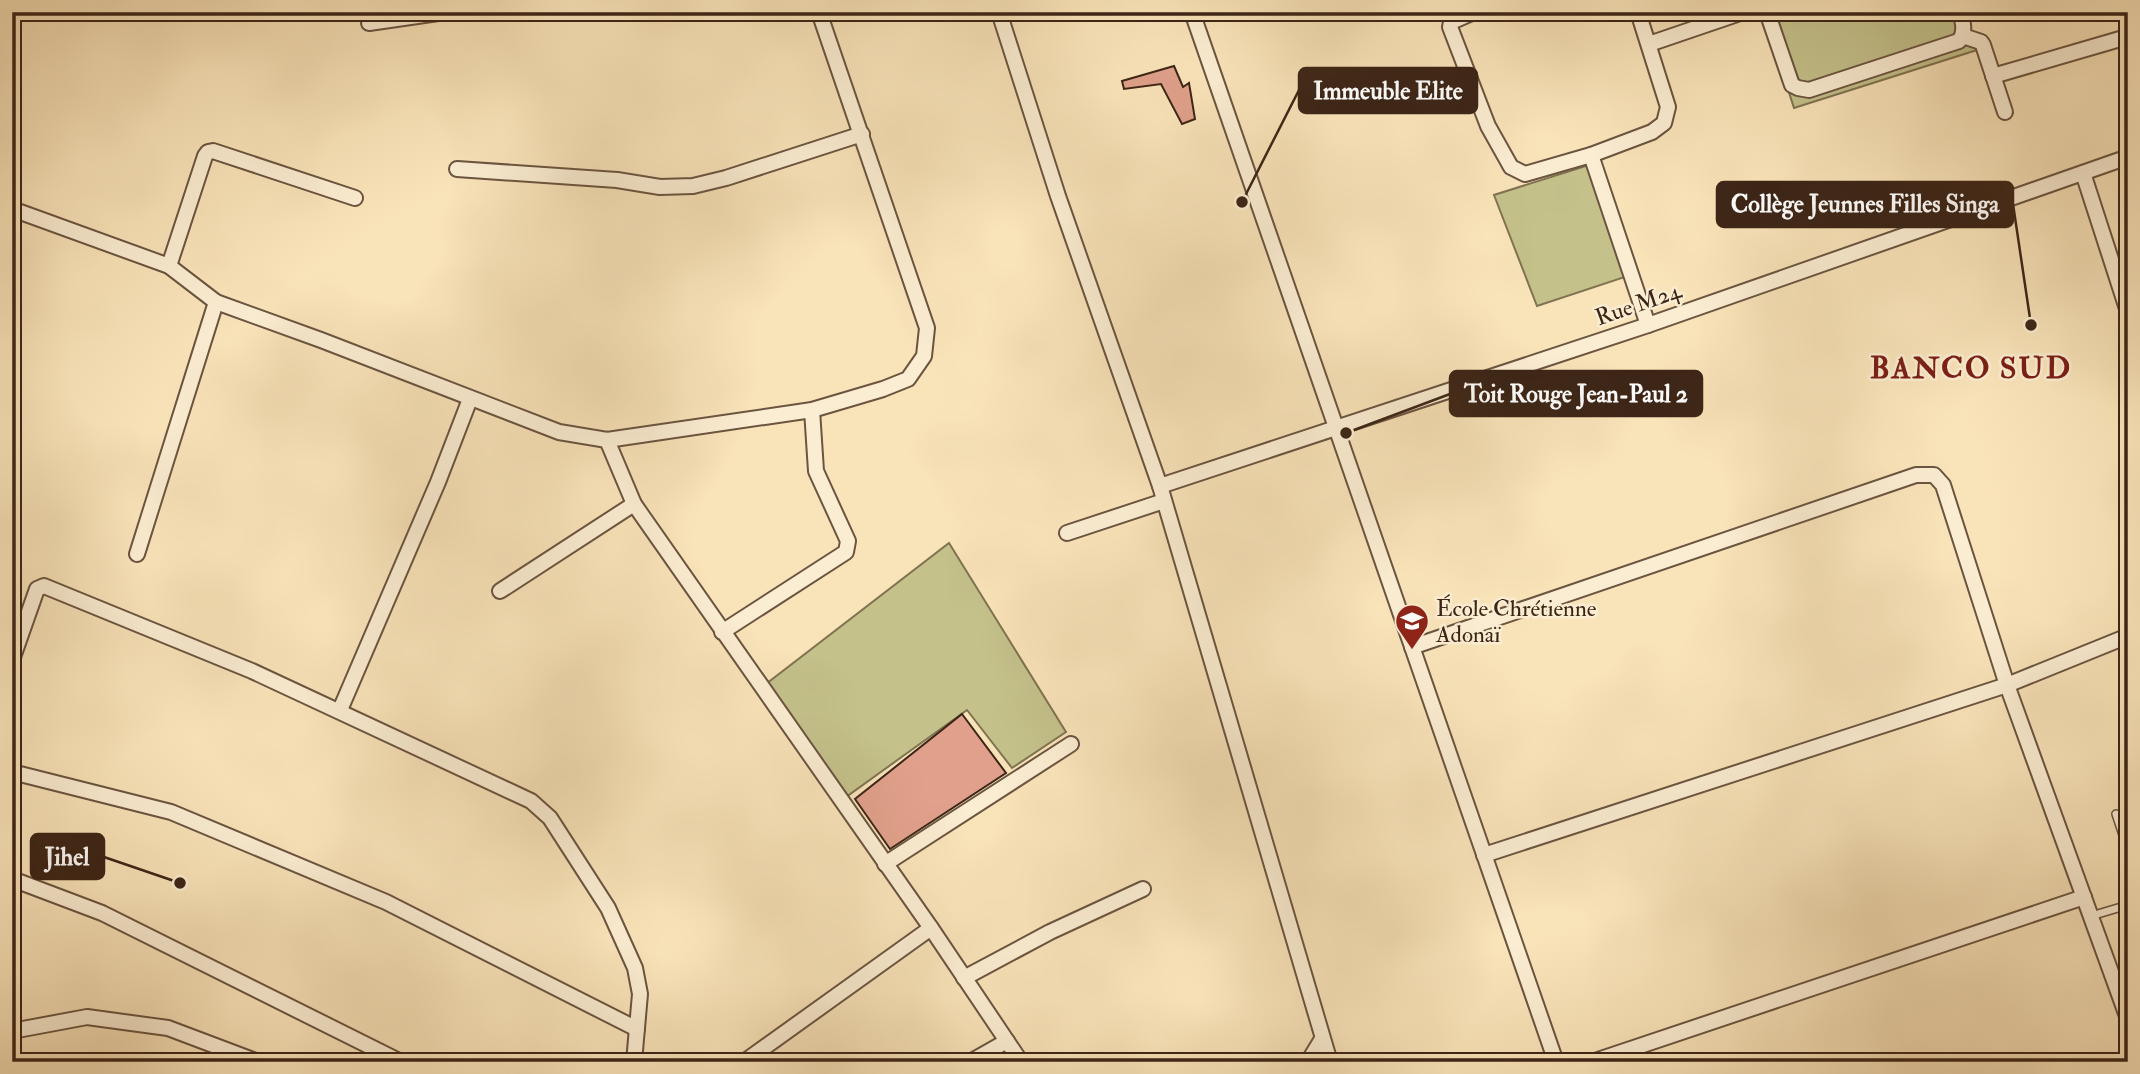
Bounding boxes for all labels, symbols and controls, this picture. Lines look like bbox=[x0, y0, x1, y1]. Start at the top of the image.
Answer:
callout: Immeuble Elite bbox=[1299, 68, 1477, 113]
text: Immeuble Elite bbox=[1313, 76, 1463, 107]
callout: Collège Jeunnes Filles Singa bbox=[1717, 182, 2013, 227]
text: Collège Jeunnes Filles Singa bbox=[1731, 189, 2000, 220]
street label: Rue M24 bbox=[1591, 275, 1686, 332]
district label: BANCO SUD bbox=[1870, 350, 2072, 387]
callout: Toit Rouge Jean-Paul 2 bbox=[1450, 371, 1702, 416]
text: Toit Rouge Jean-Paul 2 bbox=[1463, 379, 1688, 410]
place label: École Chrétienne Adonaï bbox=[1435, 594, 1597, 649]
school or university icon: École Chrétienne Adonaï bbox=[1393, 602, 1431, 651]
callout: Jihel bbox=[31, 834, 104, 879]
text: Jihel bbox=[44, 842, 90, 873]

